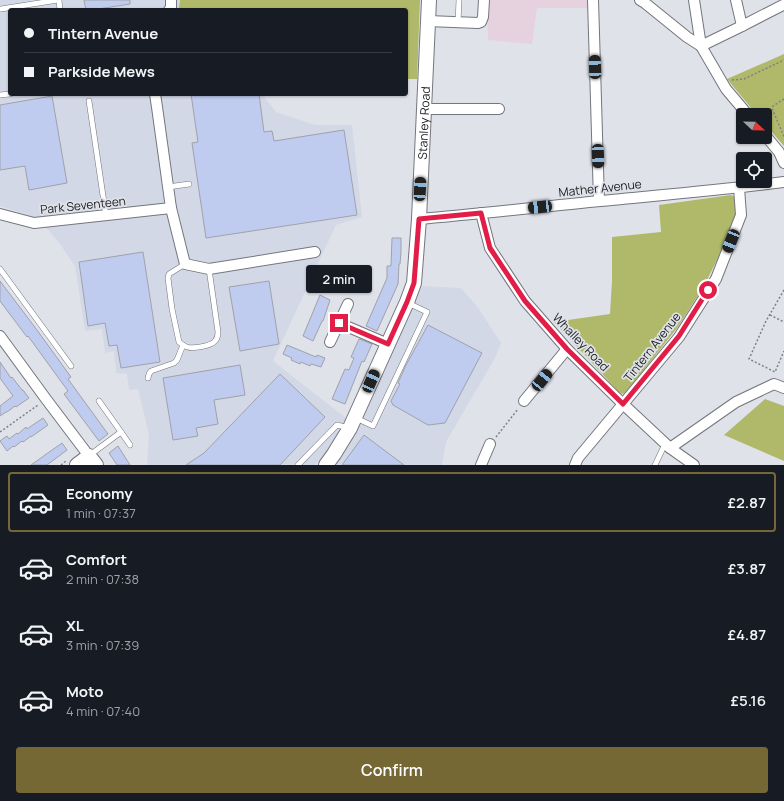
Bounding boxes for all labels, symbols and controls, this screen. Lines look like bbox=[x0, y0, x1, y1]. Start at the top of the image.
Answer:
text: Tintern Avenue bbox=[48, 23, 158, 44]
car bbox=[589, 55, 601, 79]
text: Parkside Mews bbox=[48, 61, 155, 82]
street label: Stanley Road bbox=[413, 86, 434, 160]
north arrow bbox=[736, 108, 772, 144]
map controls bbox=[736, 108, 772, 188]
car bbox=[592, 144, 604, 168]
button: locate bbox=[736, 152, 772, 188]
street label: Mather Avenue bbox=[558, 175, 642, 201]
car bbox=[413, 177, 427, 201]
street label: Park Seventeen bbox=[39, 192, 127, 218]
car bbox=[527, 200, 553, 214]
car bbox=[721, 228, 741, 254]
callout: 2 min bbox=[306, 265, 372, 293]
text: 2 min bbox=[322, 270, 356, 288]
route start bbox=[699, 281, 717, 299]
street label: Whalley Road bbox=[549, 309, 613, 375]
street label: Tintern Avenue bbox=[620, 309, 684, 385]
route end bbox=[330, 314, 348, 332]
car bbox=[530, 367, 554, 393]
car bbox=[361, 368, 381, 394]
text: Economy bbox=[66, 483, 133, 504]
icon: car bbox=[18, 484, 54, 520]
text: £2.87 bbox=[727, 492, 766, 513]
text: 1 min · 07:37 bbox=[66, 504, 136, 522]
text: Comfort bbox=[66, 549, 127, 570]
icon: car bbox=[18, 550, 54, 586]
text: £3.87 bbox=[728, 558, 766, 579]
text: 2 min · 07:38 bbox=[66, 570, 139, 588]
text: XL bbox=[66, 615, 84, 636]
icon: car bbox=[18, 616, 54, 652]
text: £4.87 bbox=[728, 624, 766, 645]
text: 3 min · 07:39 bbox=[66, 636, 139, 654]
text: Moto bbox=[66, 681, 103, 702]
icon: car bbox=[18, 682, 54, 718]
text: £5.16 bbox=[731, 690, 766, 711]
text: 4 min · 07:40 bbox=[66, 702, 140, 720]
button: Confirm bbox=[16, 747, 768, 793]

